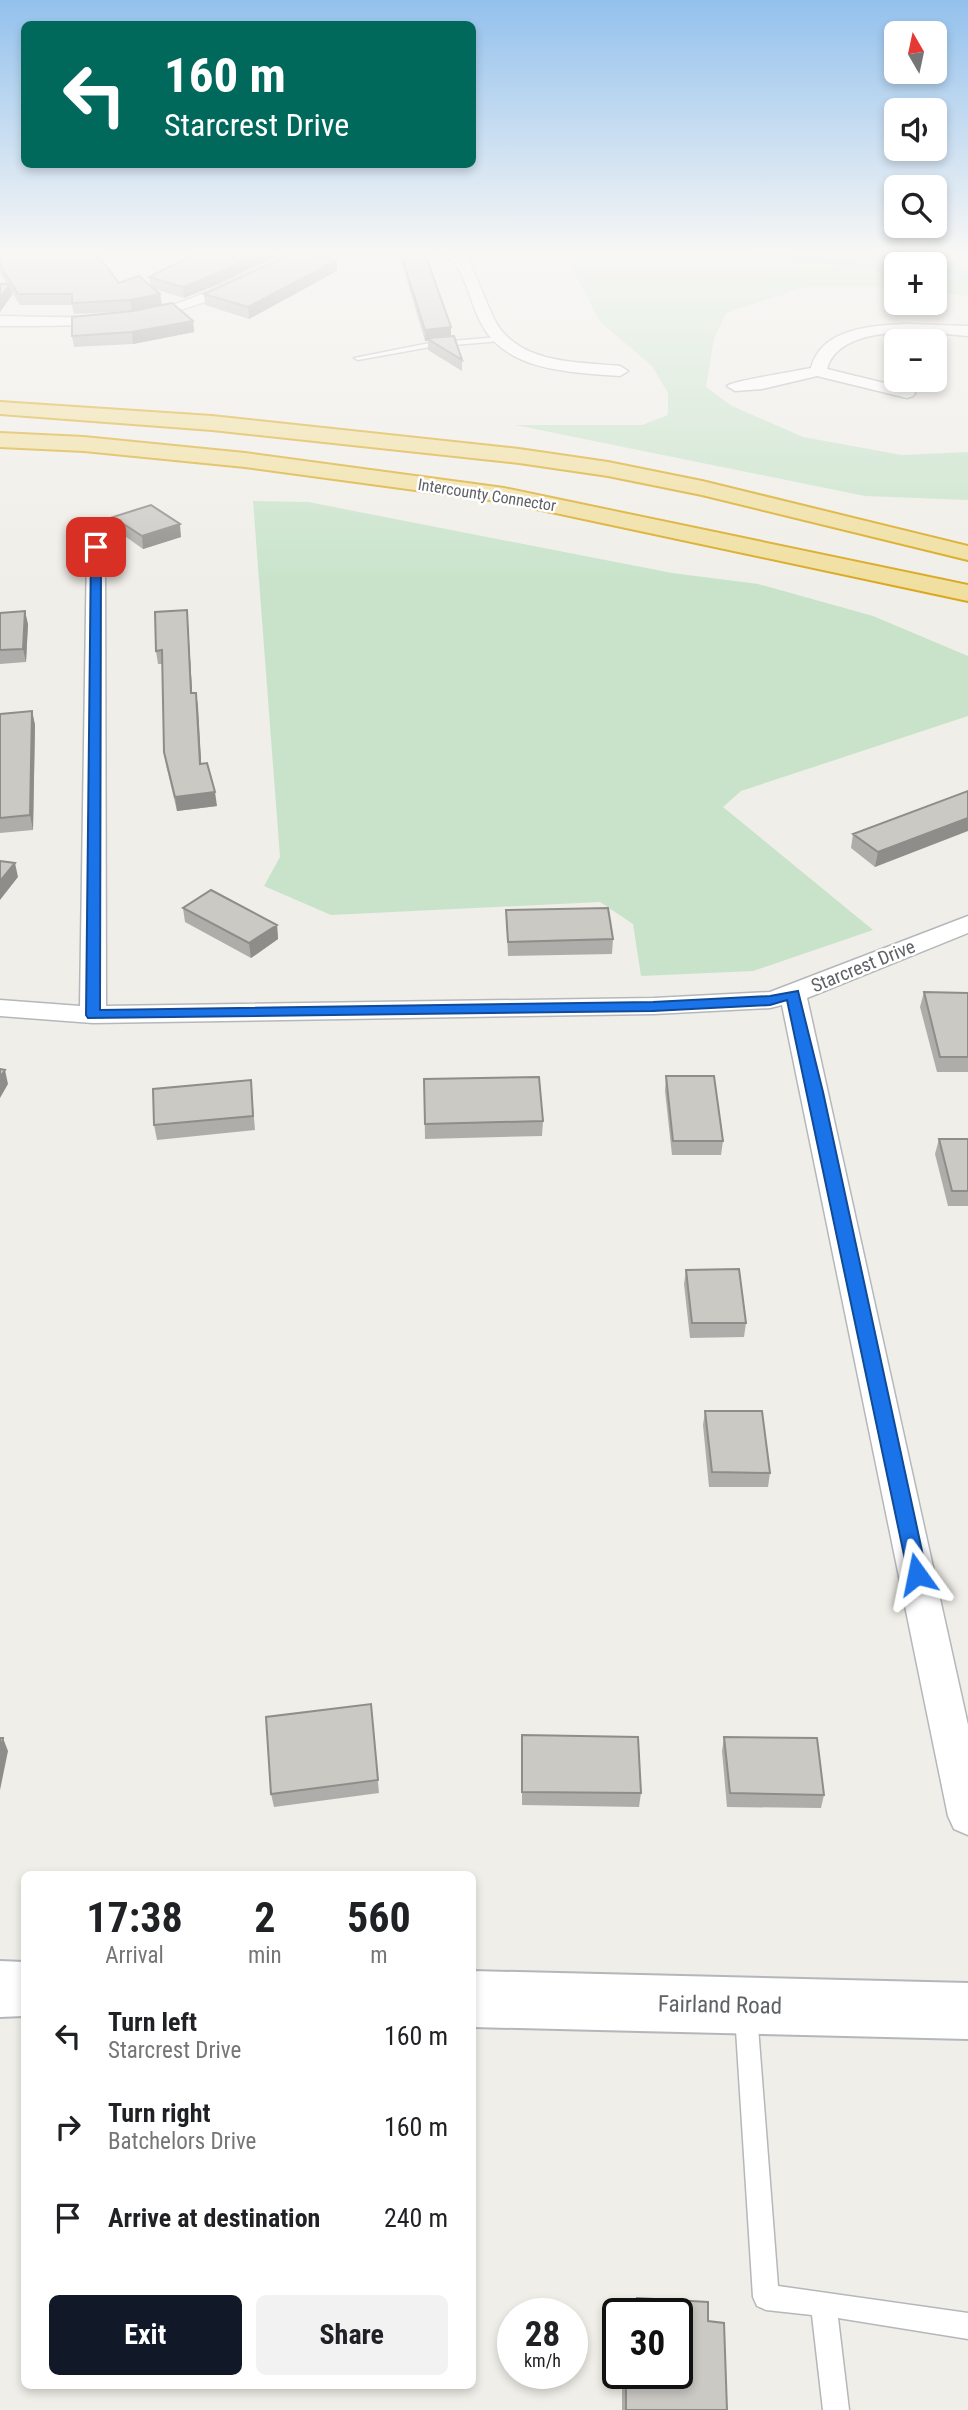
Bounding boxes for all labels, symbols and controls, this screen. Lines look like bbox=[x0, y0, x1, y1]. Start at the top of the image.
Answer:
north arrow bbox=[884, 21, 947, 84]
map controls bbox=[884, 21, 947, 392]
text: 160 m bbox=[164, 47, 286, 104]
icon: left bbox=[49, 49, 140, 140]
button: sound bbox=[884, 98, 947, 161]
text: Starcrest Drive bbox=[164, 106, 349, 144]
button: search bbox=[884, 175, 947, 238]
button: + bbox=[884, 252, 947, 315]
button: − bbox=[884, 329, 947, 392]
street label: Intercounty Connector bbox=[417, 475, 558, 515]
pin bbox=[66, 517, 126, 577]
icon: arrive bbox=[77, 528, 115, 566]
street label: Starcrest Drive bbox=[808, 935, 918, 997]
position arrow bbox=[880, 1537, 954, 1611]
text: 17:38 bbox=[86, 1893, 183, 1942]
text: 2 bbox=[254, 1893, 275, 1942]
text: 560 bbox=[347, 1893, 411, 1942]
text: Arrival bbox=[105, 1942, 164, 1969]
text: min bbox=[248, 1942, 282, 1969]
text: m bbox=[370, 1942, 387, 1969]
street label: Fairland Road bbox=[658, 1990, 782, 2020]
text: Turn left bbox=[108, 2007, 197, 2037]
icon: left bbox=[49, 2017, 87, 2055]
text: 160 m bbox=[384, 2021, 448, 2051]
text: Starcrest Drive bbox=[108, 2037, 241, 2064]
text: Turn right bbox=[108, 2098, 210, 2128]
icon: right bbox=[49, 2108, 87, 2146]
text: 160 m bbox=[384, 2112, 448, 2142]
text: Batchelors Drive bbox=[108, 2128, 256, 2155]
icon: arrive bbox=[49, 2199, 87, 2237]
text: Arrive at destination bbox=[108, 2203, 320, 2233]
text: 240 m bbox=[384, 2203, 448, 2233]
button: Exit bbox=[49, 2295, 242, 2375]
button: Share bbox=[256, 2295, 448, 2375]
speed limit sign: 30 bbox=[602, 2298, 693, 2389]
text: 28 bbox=[525, 2314, 560, 2355]
text: km/h bbox=[524, 2350, 561, 2371]

